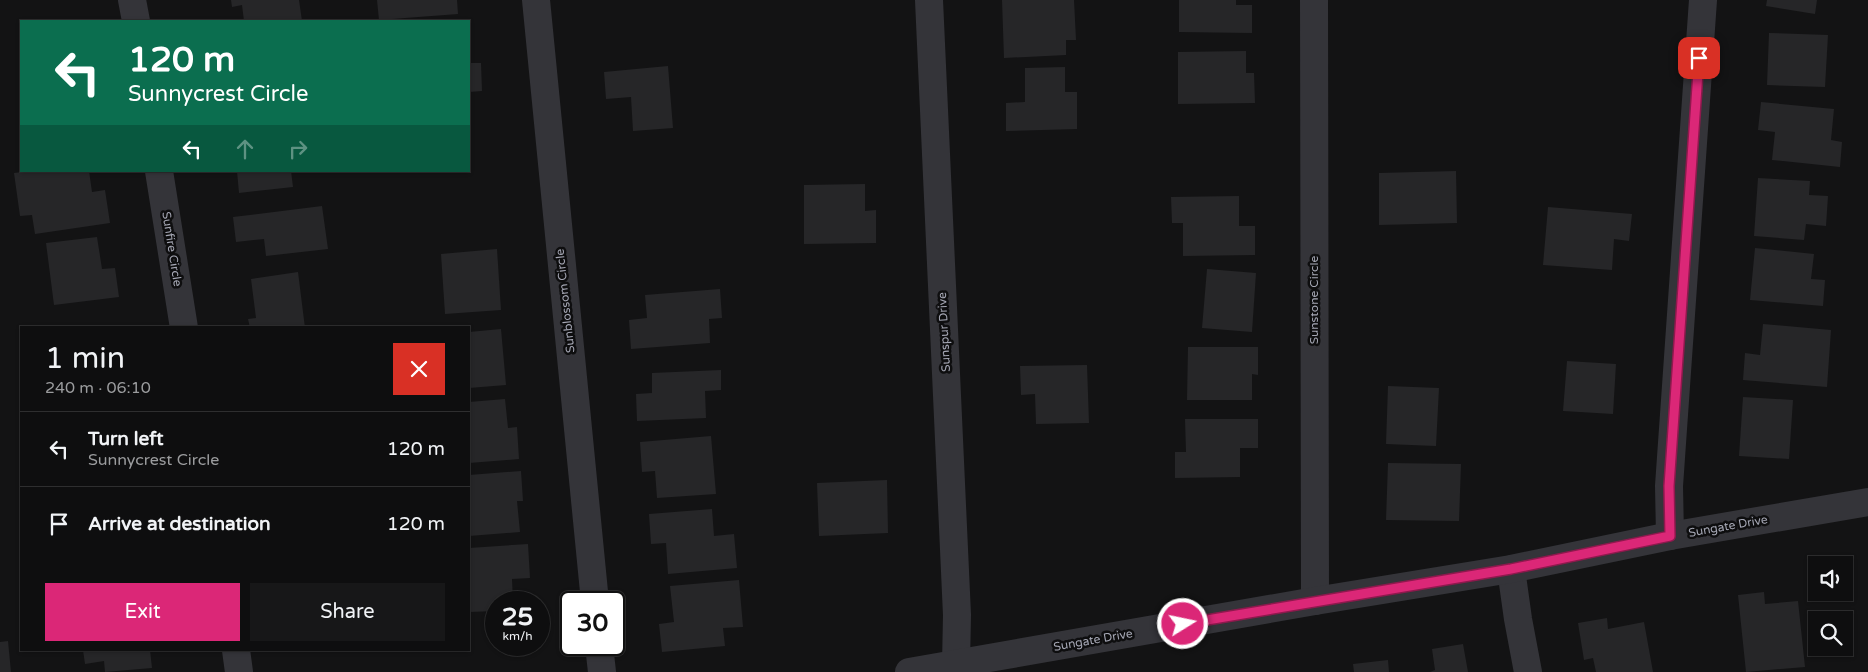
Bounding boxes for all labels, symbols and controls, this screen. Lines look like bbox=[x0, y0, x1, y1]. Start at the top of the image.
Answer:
pin bbox=[1678, 37, 1720, 79]
text: 120 m bbox=[128, 39, 235, 81]
icon: left bbox=[45, 40, 110, 105]
icon: arrive bbox=[1685, 44, 1713, 72]
text: Sunnycrest Circle bbox=[128, 81, 308, 107]
icon: left bbox=[178, 135, 206, 163]
icon: ahead bbox=[231, 135, 259, 163]
icon: right bbox=[284, 135, 312, 163]
street label: Sunfire Circle bbox=[159, 211, 185, 288]
street label: Sunblossom Circle bbox=[553, 248, 577, 354]
street label: Sunstone Circle bbox=[1307, 256, 1321, 344]
street label: Sunspur Drive bbox=[935, 292, 953, 372]
text: 1 min bbox=[45, 340, 125, 377]
button: close bbox=[393, 343, 445, 395]
text: 240 m · 06:10 bbox=[45, 378, 151, 398]
text: Turn left bbox=[88, 428, 164, 450]
icon: left bbox=[45, 435, 73, 463]
text: 120 m bbox=[387, 438, 445, 460]
text: Sunnycrest Circle bbox=[88, 450, 219, 470]
icon: arrive bbox=[45, 510, 73, 538]
street label: Sungate Drive bbox=[1687, 512, 1769, 540]
text: Arrive at destination bbox=[88, 513, 271, 535]
text: 120 m bbox=[387, 513, 445, 535]
map controls bbox=[1808, 556, 1853, 656]
button: sound bbox=[1808, 556, 1853, 601]
button: Exit bbox=[45, 583, 240, 641]
button: Share bbox=[250, 583, 445, 641]
speed limit sign: 30 bbox=[560, 591, 625, 656]
position arrow bbox=[1156, 597, 1208, 649]
text: 25 bbox=[502, 602, 533, 632]
button: search bbox=[1808, 611, 1853, 656]
street label: Sungate Drive bbox=[1052, 626, 1134, 654]
text: km/h bbox=[502, 629, 533, 643]

